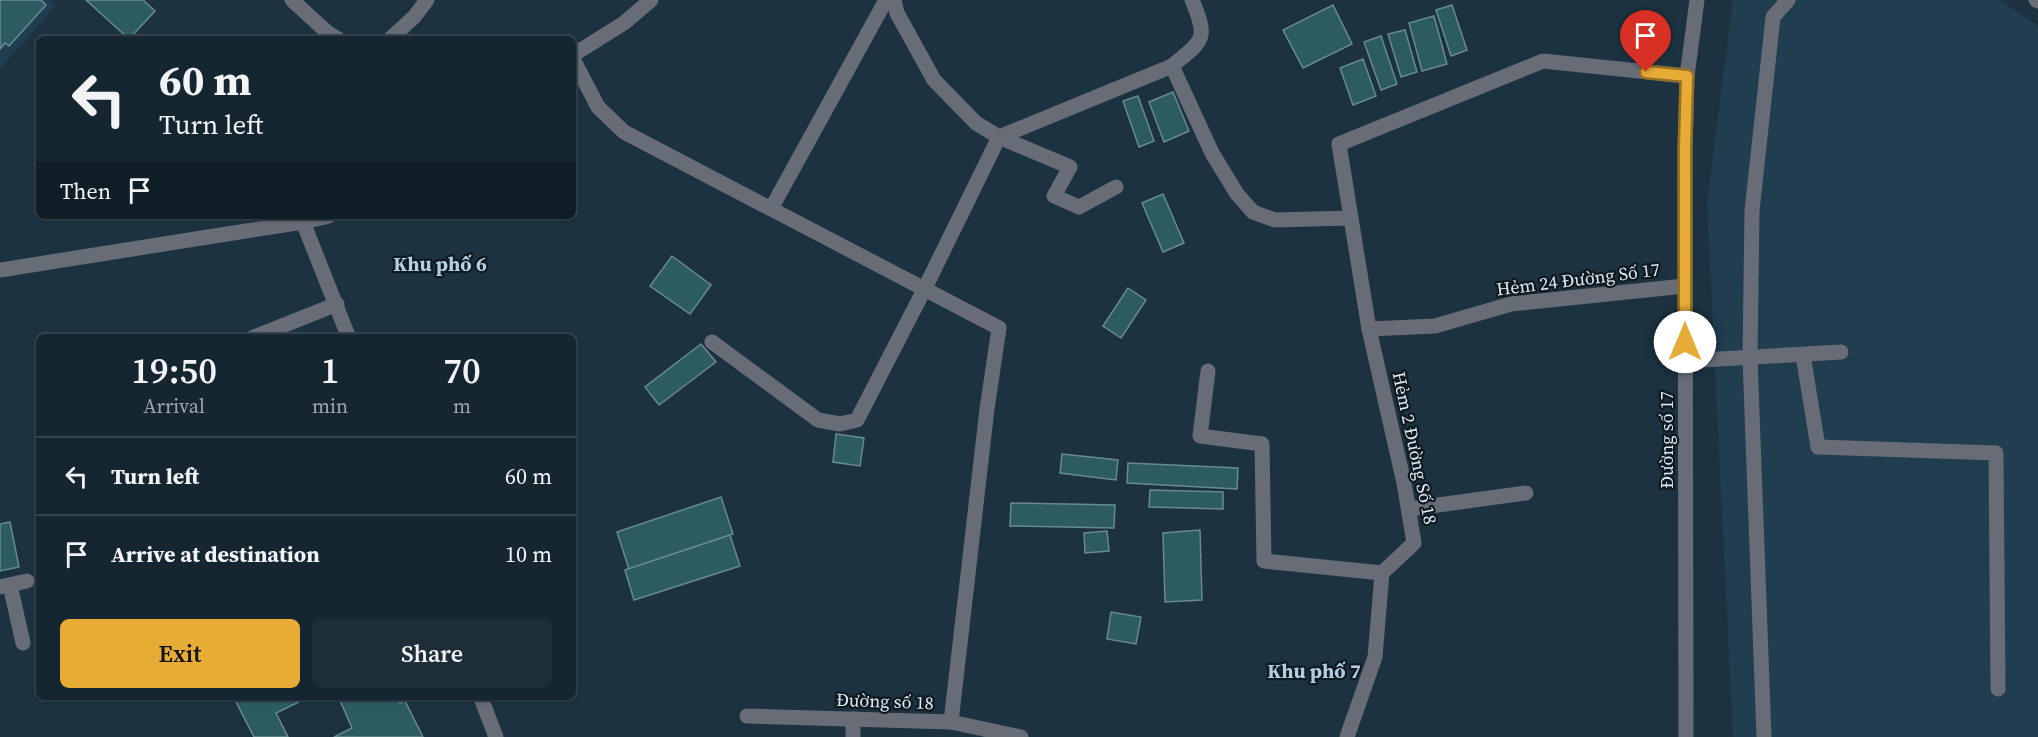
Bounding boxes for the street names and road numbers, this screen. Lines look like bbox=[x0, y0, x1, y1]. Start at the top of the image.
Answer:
street label: Hẻm 24 Đường Số 17 bbox=[1495, 257, 1661, 301]
street label: Hẻm 2 Đường Số 18 bbox=[1387, 369, 1443, 527]
street label: Đường số 17 bbox=[1654, 391, 1679, 489]
street label: Đường số 18 bbox=[836, 687, 934, 715]

